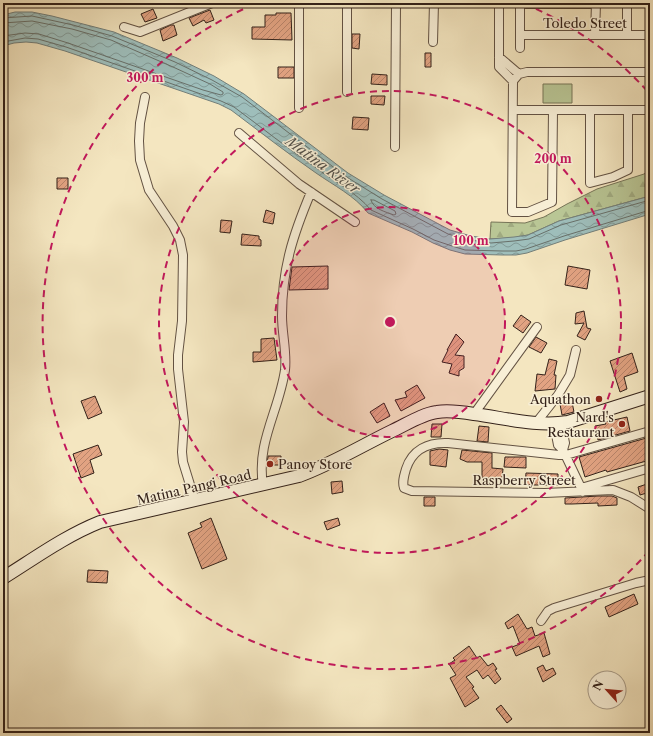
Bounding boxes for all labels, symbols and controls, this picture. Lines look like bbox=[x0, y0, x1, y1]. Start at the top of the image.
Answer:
street label: Toledo Street bbox=[543, 15, 627, 31]
text: 300 m bbox=[126, 70, 164, 85]
water label: Matina River bbox=[281, 131, 365, 199]
text: 200 m bbox=[534, 151, 572, 166]
text: 100 m bbox=[453, 233, 489, 248]
centre of rings bbox=[383, 315, 397, 329]
place label: Aquathon bbox=[529, 391, 591, 407]
marker: Aquathon bbox=[594, 394, 604, 404]
place label: Nard's Restaurant bbox=[547, 409, 614, 440]
marker: Nard's Restaurant bbox=[617, 419, 627, 429]
place label: Panoy Store bbox=[278, 456, 352, 472]
marker: Panoy Store bbox=[265, 459, 275, 469]
street label: Matina Pangi Road bbox=[135, 466, 253, 508]
street label: Raspberry Street bbox=[472, 472, 576, 488]
north arrow bbox=[587, 670, 627, 710]
text: N bbox=[590, 678, 607, 693]

